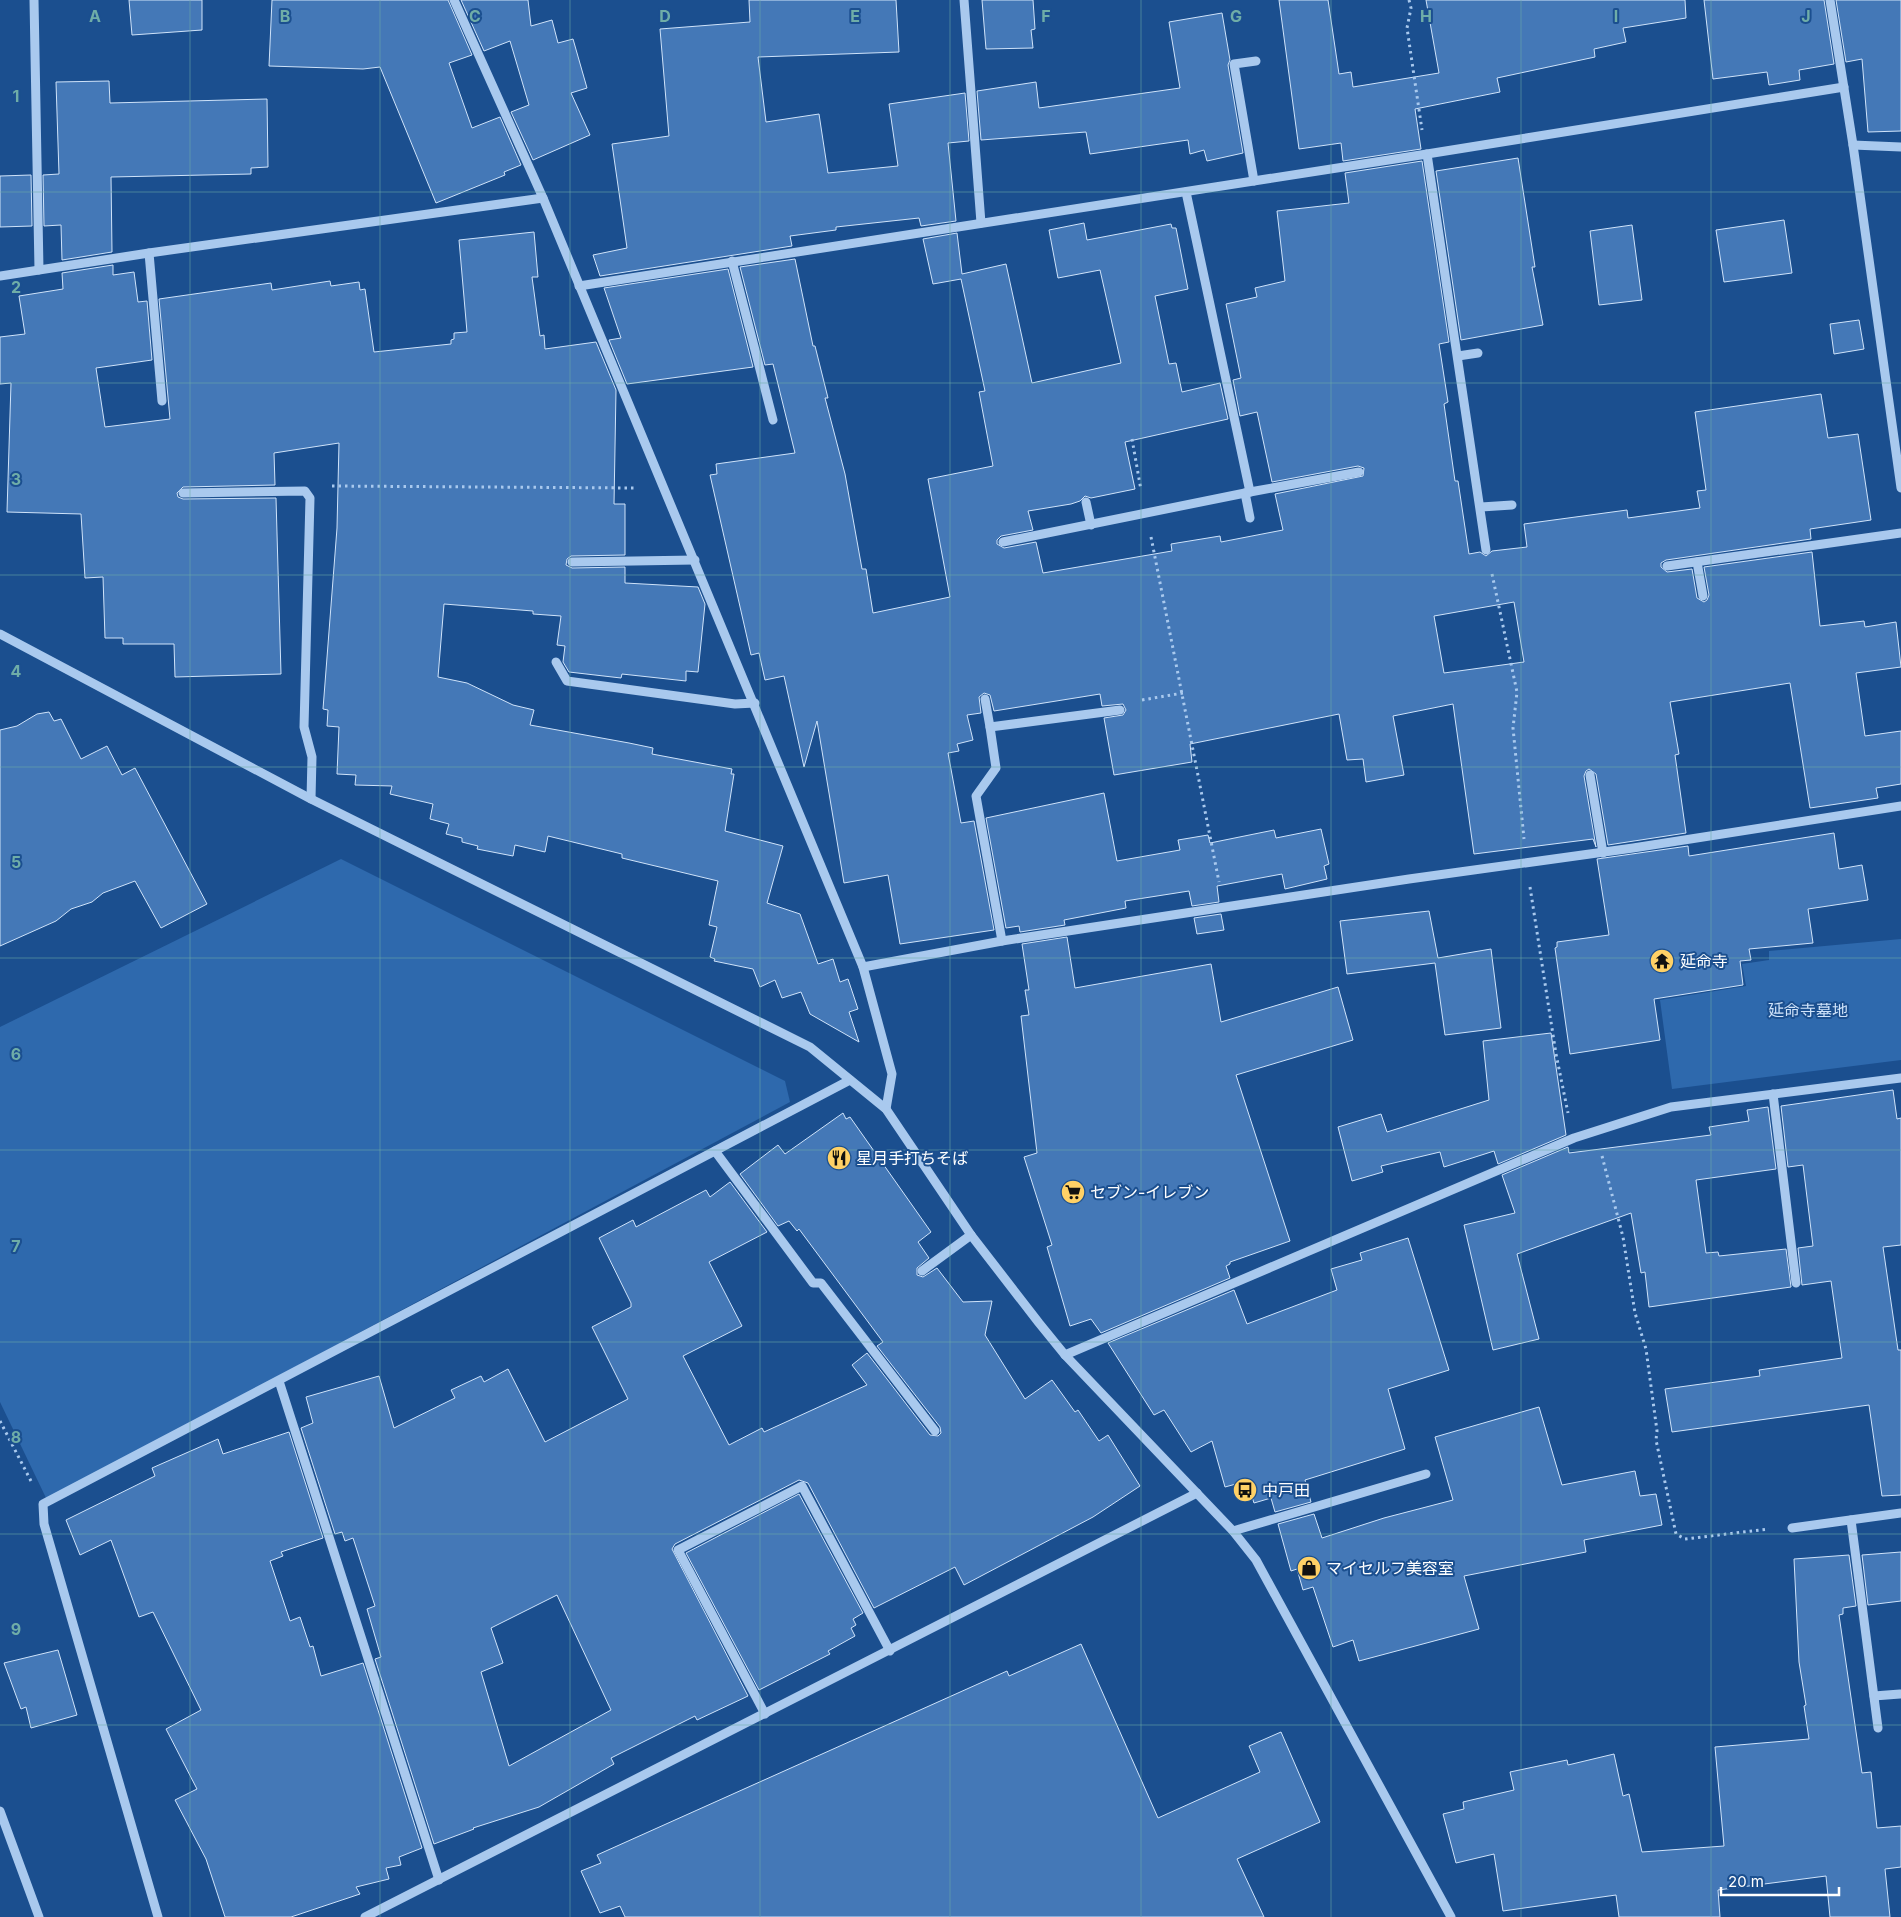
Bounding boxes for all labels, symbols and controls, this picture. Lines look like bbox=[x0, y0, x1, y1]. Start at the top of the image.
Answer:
text: A bbox=[89, 6, 101, 26]
text: B bbox=[280, 6, 290, 26]
text: C bbox=[469, 6, 481, 26]
text: D bbox=[659, 6, 671, 26]
text: E bbox=[850, 6, 860, 26]
text: F bbox=[1041, 6, 1051, 26]
text: G bbox=[1230, 6, 1242, 26]
text: H bbox=[1420, 6, 1432, 26]
text: I bbox=[1614, 6, 1618, 26]
text: J bbox=[1801, 6, 1811, 26]
text: 1 bbox=[13, 86, 19, 106]
text: 2 bbox=[11, 277, 21, 297]
text: 3 bbox=[11, 469, 21, 489]
text: 4 bbox=[11, 661, 22, 681]
text: 5 bbox=[11, 852, 21, 872]
temple icon: 延命寺 bbox=[1649, 948, 1675, 974]
place label: 延命寺 bbox=[1680, 951, 1728, 971]
park label: 延命寺墓地 bbox=[1768, 1000, 1848, 1020]
text: 6 bbox=[11, 1044, 21, 1064]
restaurant icon: 星月手打ちそば bbox=[826, 1145, 852, 1171]
place label: 星月手打ちそば bbox=[856, 1148, 968, 1168]
supermarket icon: セブン-イレブン bbox=[1060, 1179, 1086, 1205]
place label: セブン-イレブン bbox=[1090, 1182, 1209, 1202]
text: 7 bbox=[11, 1236, 21, 1256]
text: 8 bbox=[11, 1427, 21, 1447]
bus stop icon: 中戸田 bbox=[1232, 1477, 1258, 1503]
place label: 中戸田 bbox=[1262, 1480, 1310, 1500]
shop icon: マイセルフ美容室 bbox=[1296, 1555, 1322, 1581]
place label: マイセルフ美容室 bbox=[1326, 1558, 1454, 1578]
text: 9 bbox=[11, 1619, 21, 1639]
scale bar bbox=[1721, 1864, 1838, 1896]
text: 20 m bbox=[1728, 1872, 1764, 1891]

